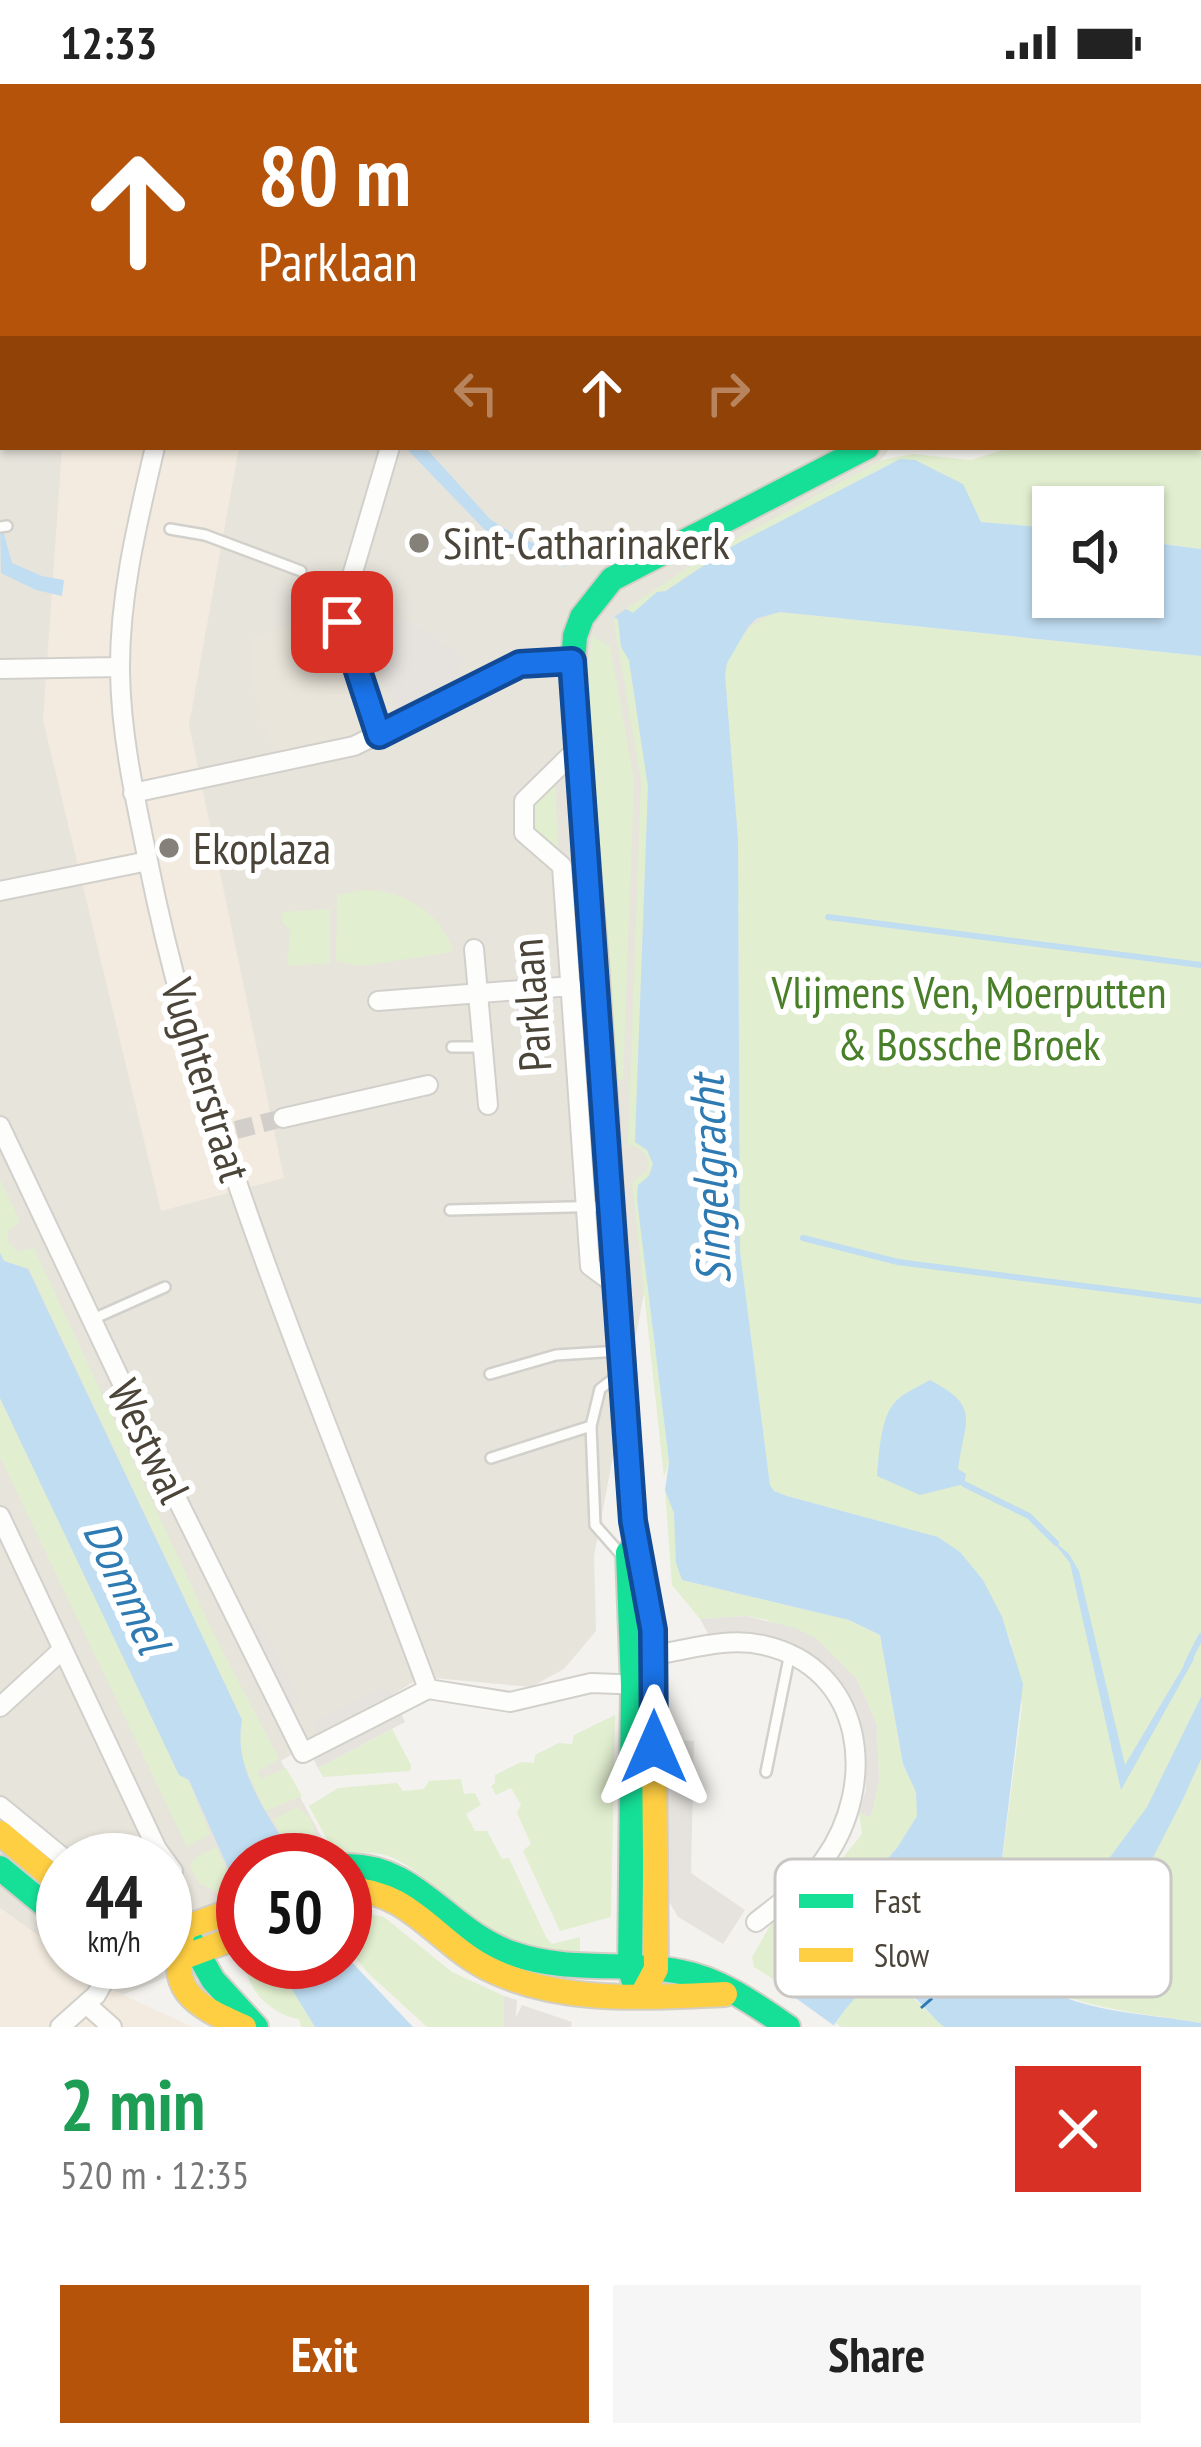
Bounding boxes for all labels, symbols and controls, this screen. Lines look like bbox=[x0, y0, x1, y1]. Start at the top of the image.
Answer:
text: 12:33 bbox=[60, 13, 157, 71]
text: 80 m bbox=[258, 120, 411, 229]
icon: ahead bbox=[60, 132, 216, 288]
text: Parklaan bbox=[258, 226, 418, 296]
icon: left bbox=[443, 360, 509, 426]
icon: ahead bbox=[569, 360, 635, 426]
icon: right bbox=[695, 360, 761, 426]
map controls bbox=[1032, 486, 1164, 618]
button: sound bbox=[1032, 486, 1164, 618]
place label: Sint-Catharinakerk bbox=[443, 513, 730, 571]
marker: Sint-Catharinakerk bbox=[406, 530, 432, 556]
pin bbox=[291, 571, 393, 673]
icon: arrive bbox=[309, 589, 375, 655]
place label: Ekoplaza bbox=[193, 818, 331, 876]
marker: Ekoplaza bbox=[156, 835, 182, 861]
street label: Parklaan bbox=[496, 937, 564, 1073]
park label: Vlijmens Ven, Moerputten & Bossche Broek bbox=[771, 962, 1166, 1072]
street label: Vughterstraat bbox=[148, 970, 265, 1189]
water label: Singelgracht bbox=[674, 1070, 744, 1285]
street label: Westwal bbox=[95, 1370, 205, 1512]
water label: Dommel bbox=[70, 1509, 187, 1665]
position arrow bbox=[591, 1684, 717, 1810]
speed limit sign: 50 bbox=[216, 1833, 372, 1989]
text: 44 bbox=[85, 1857, 143, 1935]
legend bbox=[775, 1859, 1171, 1997]
text: Fast bbox=[874, 1879, 921, 1922]
text: km/h bbox=[87, 1921, 141, 1960]
text: Slow bbox=[874, 1933, 930, 1976]
text: 2 min bbox=[60, 2057, 205, 2150]
button: close bbox=[1015, 2066, 1141, 2192]
text: 520 m · 12:35 bbox=[60, 2149, 249, 2200]
button: Exit bbox=[60, 2285, 589, 2423]
button: Share bbox=[613, 2285, 1141, 2423]

